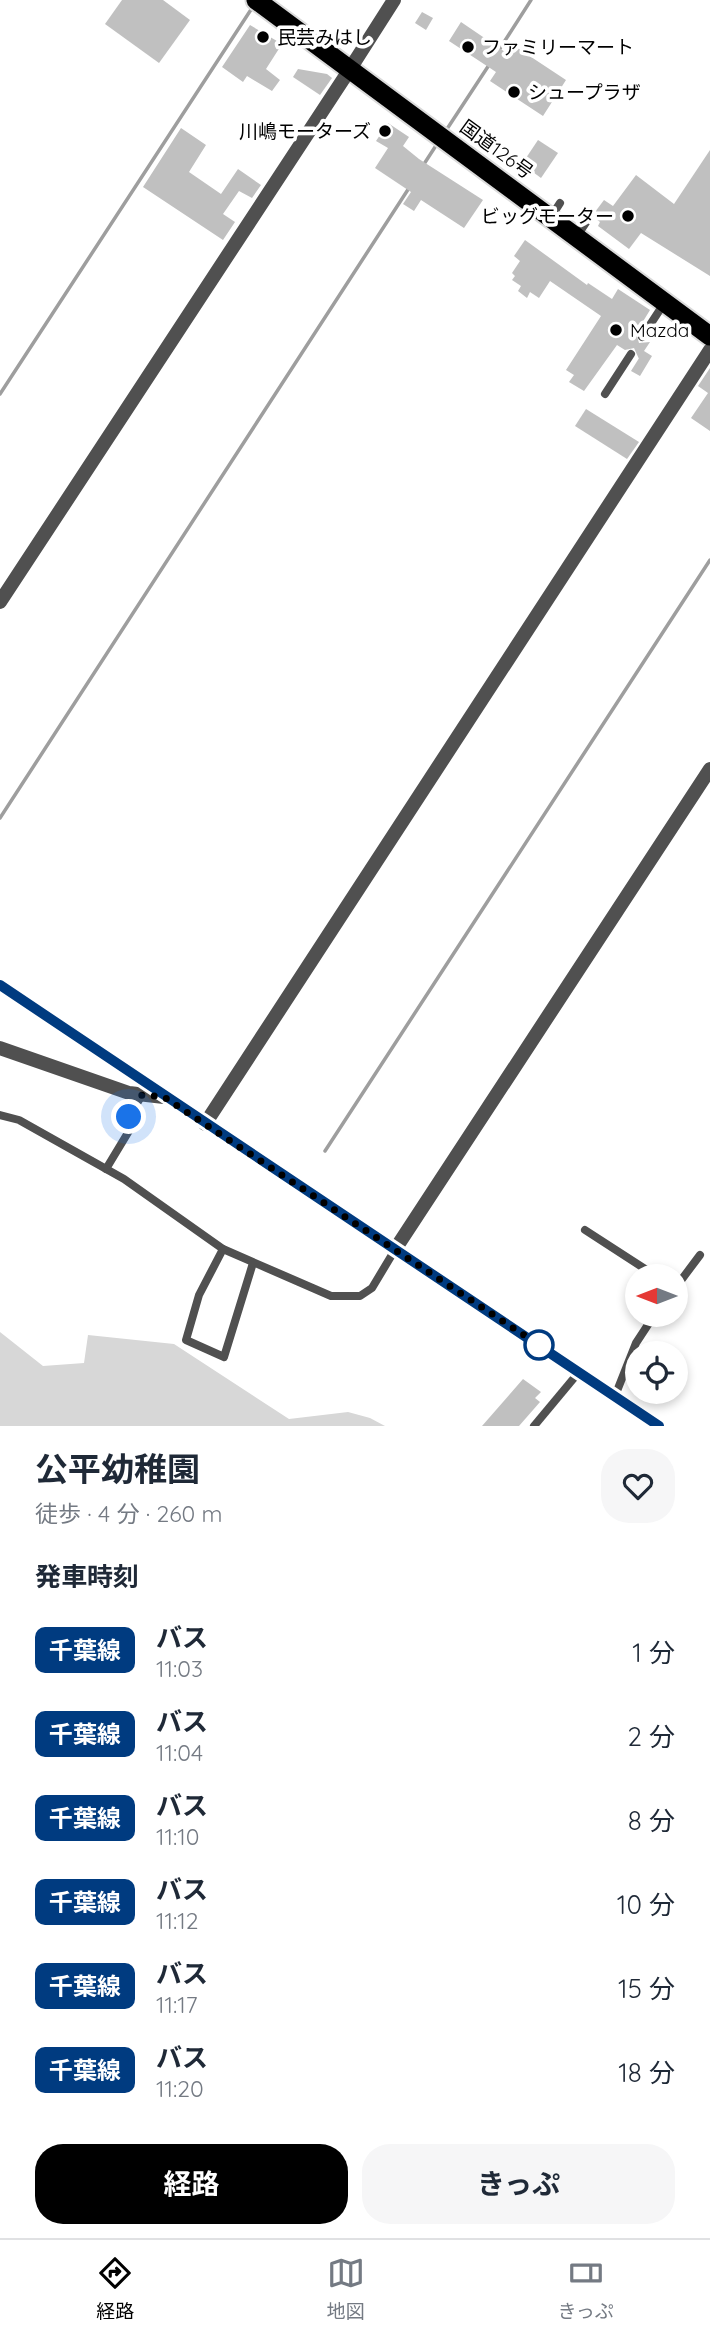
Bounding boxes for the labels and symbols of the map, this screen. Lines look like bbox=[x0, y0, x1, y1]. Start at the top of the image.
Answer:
place label: 民芸みはし bbox=[277, 25, 372, 49]
marker: 民芸みはし bbox=[255, 29, 271, 45]
place label: ファミリーマート bbox=[482, 35, 634, 59]
marker: ファミリーマート bbox=[460, 39, 476, 55]
place label: シュープラザ bbox=[528, 80, 641, 104]
marker: シュープラザ bbox=[506, 84, 522, 100]
street label: 国道126号 bbox=[456, 114, 538, 184]
place label: 川嶋モーターズ bbox=[239, 119, 371, 143]
marker: 川嶋モーターズ bbox=[377, 123, 393, 139]
place label: ビッグモーター bbox=[481, 204, 614, 228]
marker: ビッグモーター bbox=[620, 208, 636, 224]
place label: Mazda bbox=[630, 318, 689, 342]
marker: Mazda bbox=[608, 322, 624, 338]
your location bbox=[111, 1099, 146, 1134]
north arrow bbox=[625, 1264, 688, 1326]
unlabelled marker bbox=[524, 1330, 554, 1360]

